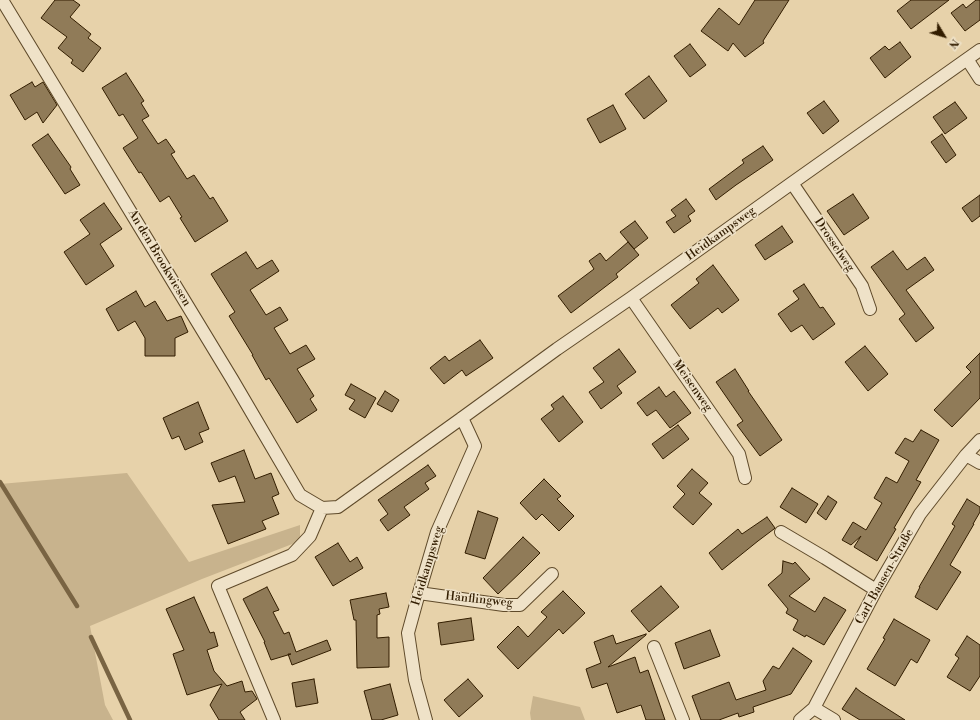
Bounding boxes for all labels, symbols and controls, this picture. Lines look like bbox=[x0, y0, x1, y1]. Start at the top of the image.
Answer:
north arrow bbox=[924, 16, 964, 56]
text: N bbox=[945, 36, 962, 51]
street label: Heidkampsweg bbox=[683, 204, 759, 264]
street label: An den Brookwiesen bbox=[124, 207, 194, 309]
street label: Drosselweg bbox=[811, 215, 857, 275]
street label: Meisenweg bbox=[669, 357, 715, 415]
street label: Heidkampsweg bbox=[409, 524, 447, 608]
street label: Carl-Baasen-Straße bbox=[853, 527, 917, 627]
street label: Hänflingweg bbox=[445, 589, 513, 611]

